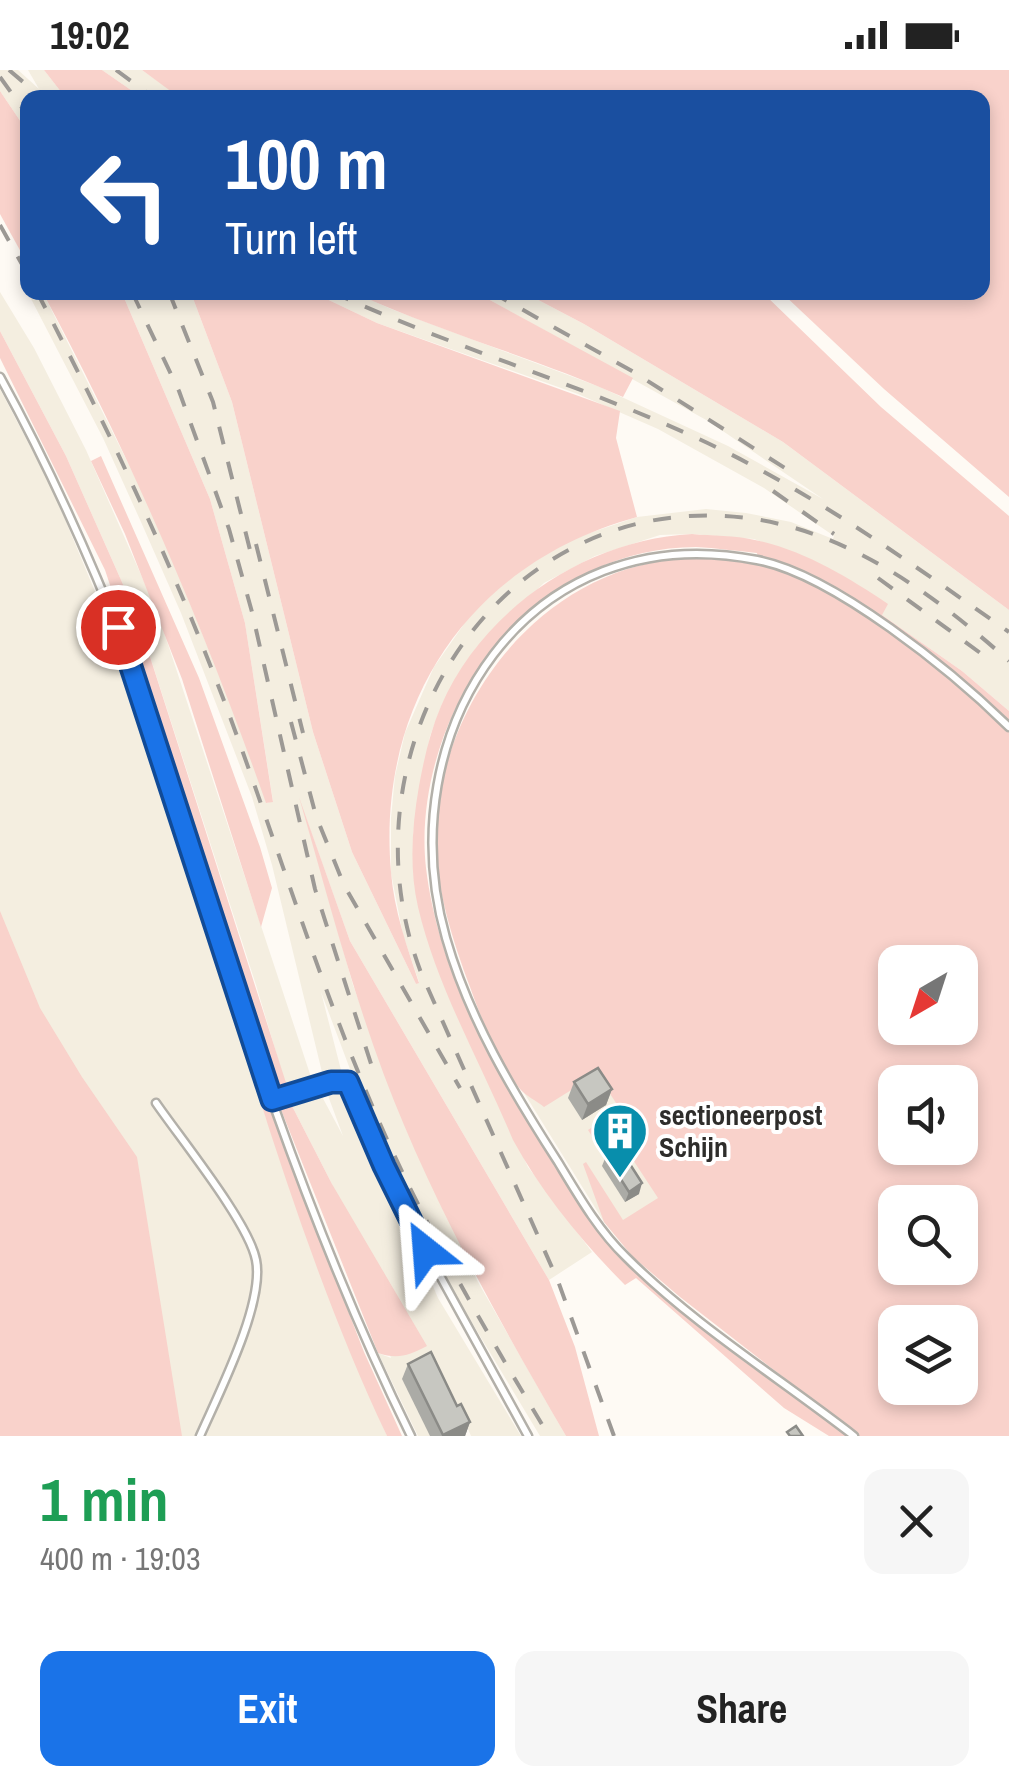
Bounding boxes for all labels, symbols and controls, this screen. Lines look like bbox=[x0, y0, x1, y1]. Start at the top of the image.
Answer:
text: 19:02 bbox=[50, 10, 130, 61]
text: 100 m bbox=[225, 117, 388, 211]
icon: left bbox=[60, 130, 190, 260]
text: Turn left bbox=[225, 207, 357, 268]
pin bbox=[76, 585, 161, 670]
icon: arrive bbox=[91, 600, 146, 655]
north arrow bbox=[878, 945, 978, 1045]
map controls bbox=[878, 945, 978, 1405]
button: sound bbox=[878, 1065, 978, 1165]
place label: sectioneerpost Schijn bbox=[659, 1096, 823, 1166]
building icon: sectioneerpost Schijn bbox=[590, 1101, 650, 1180]
button: search bbox=[878, 1185, 978, 1285]
position arrow bbox=[374, 1199, 478, 1303]
button: layers bbox=[878, 1305, 978, 1405]
text: 1 min bbox=[40, 1459, 169, 1540]
button: close bbox=[864, 1469, 969, 1574]
text: 400 m · 19:03 bbox=[40, 1537, 200, 1580]
button: Exit bbox=[40, 1651, 495, 1766]
button: Share bbox=[515, 1651, 969, 1766]

